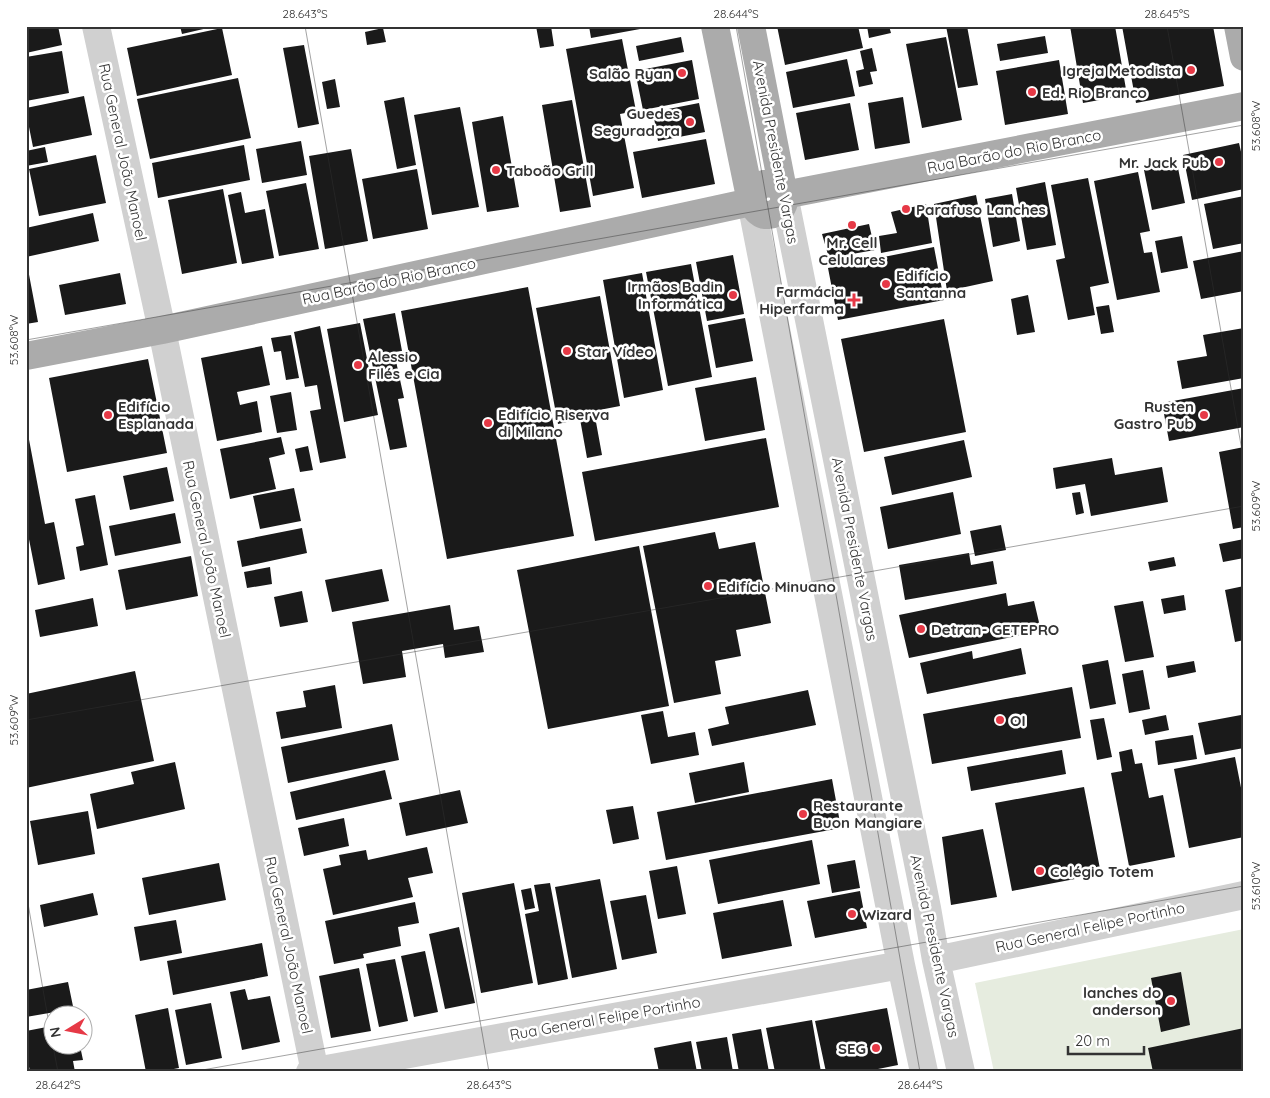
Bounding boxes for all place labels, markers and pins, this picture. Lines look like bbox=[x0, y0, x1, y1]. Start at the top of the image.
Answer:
place label: Igreja Metodista bbox=[1062, 61, 1181, 80]
place label: Salão Ryan bbox=[589, 64, 672, 83]
marker: Igreja Metodista bbox=[1185, 64, 1197, 76]
marker: Salão Ryan bbox=[676, 67, 688, 79]
place label: Ed. Rio Branco bbox=[1042, 83, 1147, 102]
marker: Ed. Rio Branco bbox=[1026, 86, 1038, 98]
place label: Guedes Seguradora bbox=[594, 104, 680, 140]
marker: Guedes Seguradora bbox=[684, 116, 696, 128]
place label: Mr. Jack Pub bbox=[1119, 153, 1209, 172]
marker: Mr. Jack Pub bbox=[1213, 156, 1225, 168]
place label: Taboão Grill bbox=[506, 161, 594, 180]
marker: Taboão Grill bbox=[490, 164, 502, 176]
place label: Parafuso Lanches bbox=[916, 200, 1046, 219]
marker: Parafuso Lanches bbox=[900, 203, 912, 215]
marker: Mr. Cell Celulares bbox=[846, 219, 858, 231]
place label: Mr. Cell Celulares bbox=[819, 233, 885, 269]
place label: Edifício Santanna bbox=[896, 266, 966, 302]
place label: Irmãos Badin Informática bbox=[627, 277, 723, 313]
marker: Edifício Santanna bbox=[880, 278, 892, 290]
place label: Farmácia Hiperfarma bbox=[759, 282, 844, 318]
marker: Irmãos Badin Informática bbox=[727, 289, 739, 301]
marker: Farmácia Hiperfarma bbox=[848, 294, 860, 306]
place label: Star Vídeo bbox=[577, 342, 654, 361]
marker: Star Vídeo bbox=[561, 345, 573, 357]
place label: Alessio Filés e Cia bbox=[368, 347, 440, 383]
marker: Alessio Filés e Cia bbox=[352, 359, 364, 371]
place label: Edifício Esplanada bbox=[118, 397, 194, 433]
place label: Rusten Gastro Pub bbox=[1114, 397, 1194, 433]
place label: Edifício Riserva di Milano bbox=[498, 405, 609, 441]
marker: Edifício Esplanada bbox=[102, 409, 114, 421]
marker: Rusten Gastro Pub bbox=[1198, 409, 1210, 421]
marker: Edifício Riserva di Milano bbox=[482, 417, 494, 429]
place label: Edifício Minuano bbox=[718, 577, 836, 596]
marker: Edifício Minuano bbox=[702, 580, 714, 592]
place label: Detran- GETEPRO bbox=[931, 620, 1059, 639]
marker: Detran- GETEPRO bbox=[915, 623, 927, 635]
place label: OI bbox=[1010, 711, 1026, 730]
marker: OI bbox=[994, 714, 1006, 726]
place label: Restaurante Buon Mangiare bbox=[813, 796, 922, 832]
marker: Restaurante Buon Mangiare bbox=[797, 808, 809, 820]
place label: Colégio Totem bbox=[1050, 862, 1154, 881]
marker: Colégio Totem bbox=[1034, 865, 1046, 877]
place label: Wizard bbox=[862, 905, 912, 924]
marker: Wizard bbox=[846, 908, 858, 920]
place label: lanches do anderson bbox=[1083, 983, 1161, 1019]
marker: lanches do anderson bbox=[1165, 995, 1177, 1007]
place label: SEG bbox=[838, 1039, 866, 1058]
marker: SEG bbox=[870, 1042, 882, 1054]

